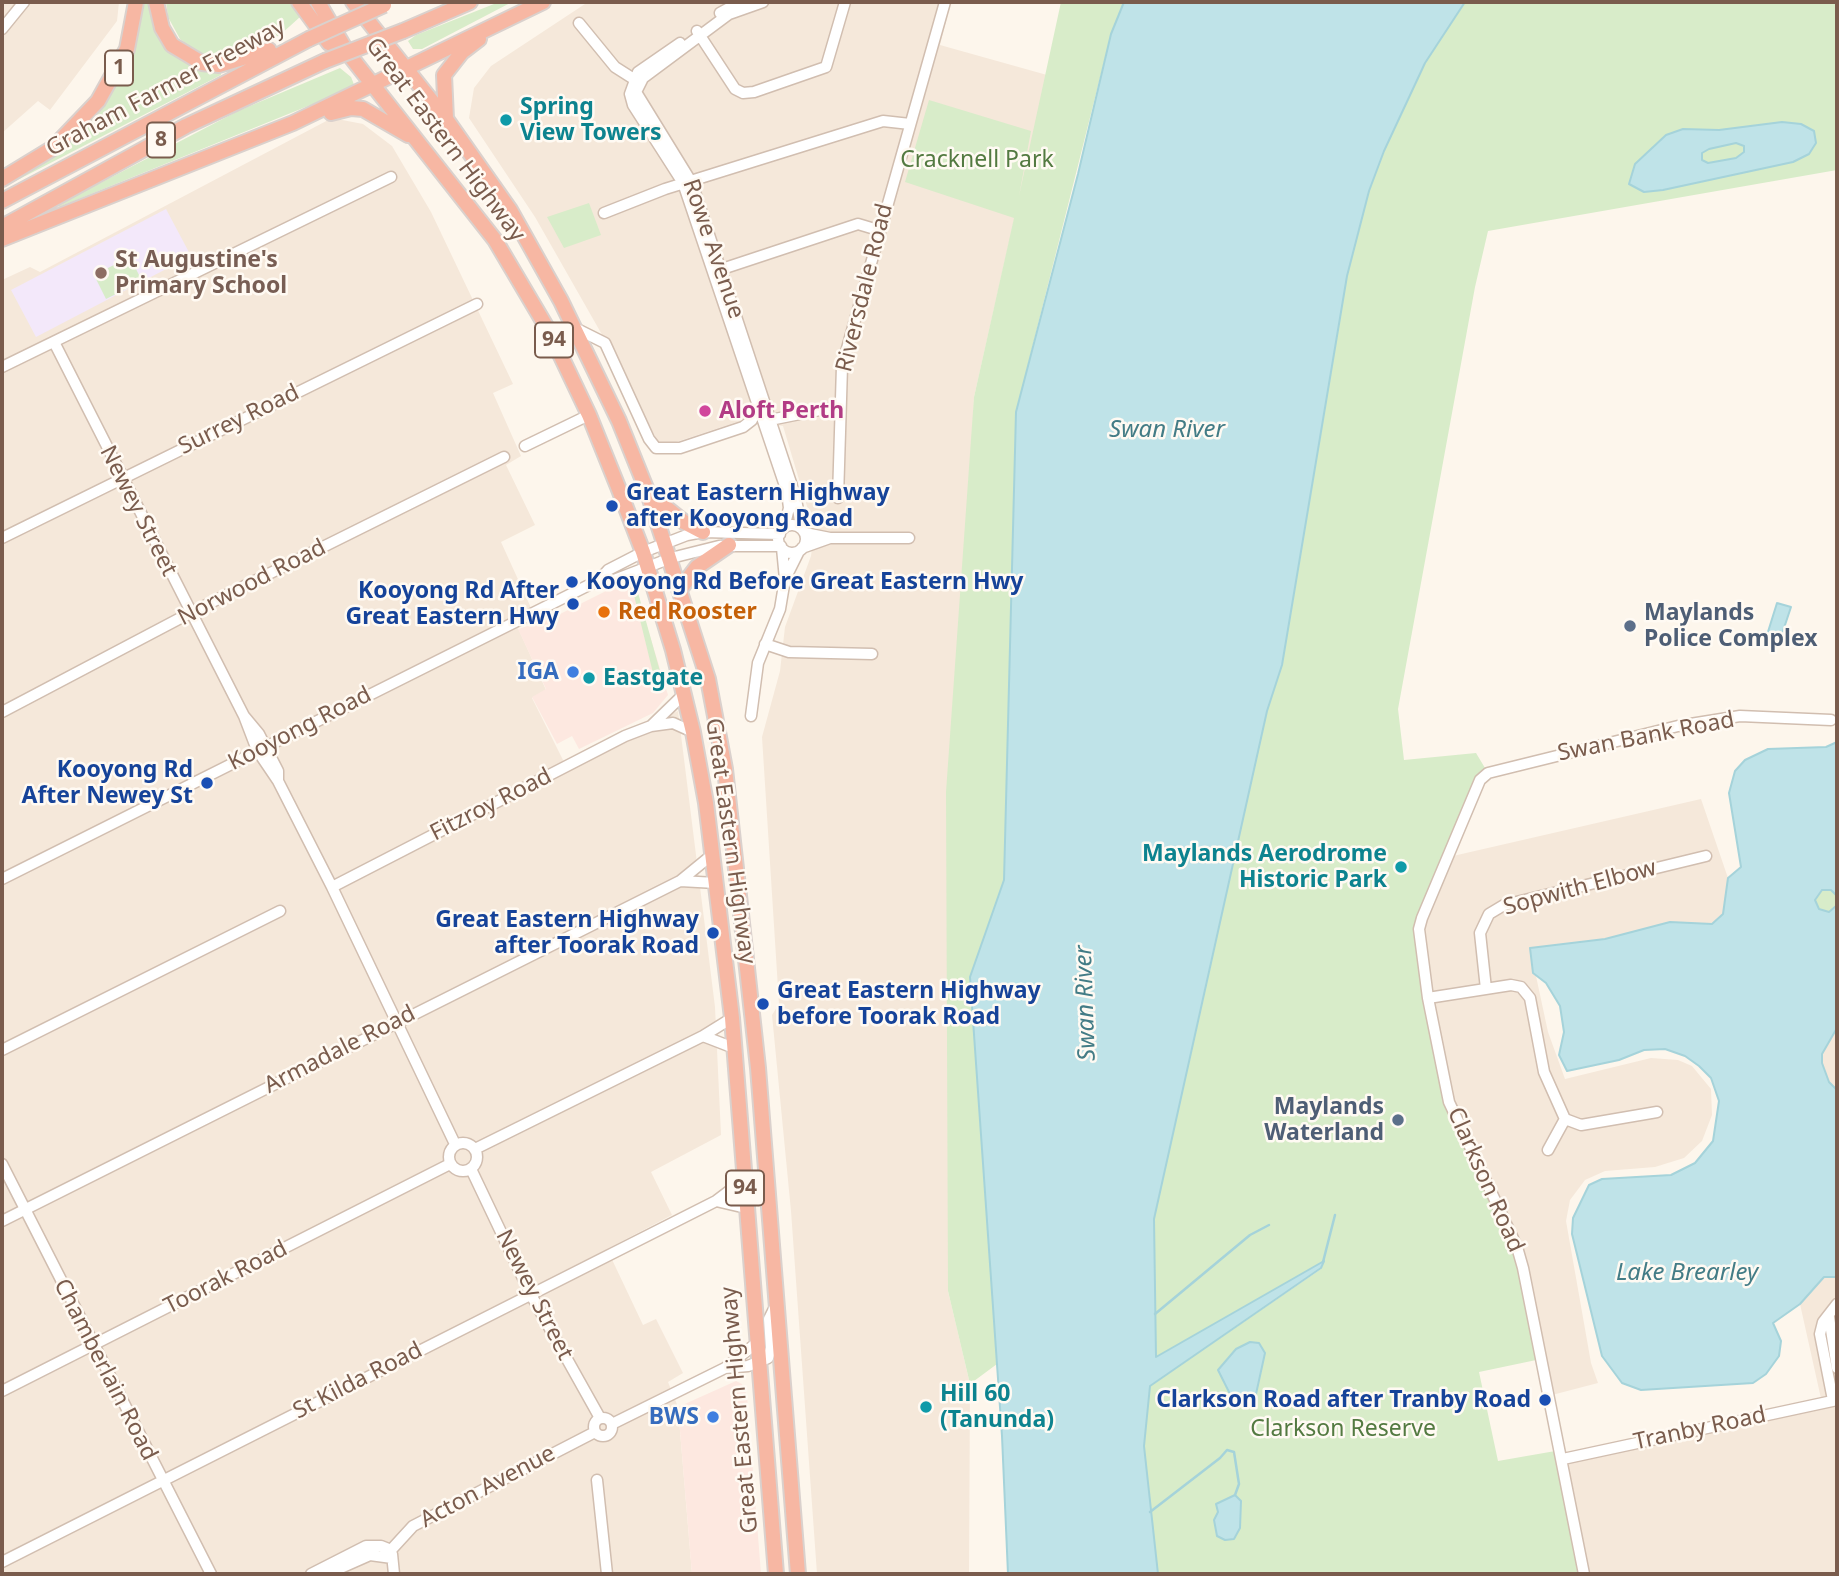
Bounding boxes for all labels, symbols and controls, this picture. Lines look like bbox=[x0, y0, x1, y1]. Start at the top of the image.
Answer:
street label: Graham Farmer Freeway bbox=[42, 13, 290, 163]
street label: Great Eastern Highway bbox=[359, 33, 531, 247]
road number: 1 bbox=[105, 50, 133, 86]
place label: Spring View Towers bbox=[520, 93, 662, 147]
marker: Spring View Towers bbox=[498, 112, 514, 128]
road number: 8 bbox=[147, 122, 175, 158]
park label: Cracknell Park bbox=[900, 146, 1054, 174]
street label: Rowe Avenue bbox=[676, 176, 750, 322]
street label: Riversdale Road bbox=[831, 201, 899, 375]
place label: St Augustine's Primary School bbox=[115, 246, 287, 300]
marker: St Augustine's Primary School bbox=[93, 265, 109, 281]
road number: 94 bbox=[535, 322, 573, 358]
street label: Surrey Road bbox=[174, 379, 304, 461]
place label: Aloft Perth bbox=[719, 397, 844, 425]
marker: Aloft Perth bbox=[697, 403, 713, 419]
water label: Swan River bbox=[1109, 416, 1225, 444]
street label: Newey Street bbox=[93, 441, 183, 581]
place label: Great Eastern Highway after Kooyong Road bbox=[626, 479, 890, 533]
marker: Great Eastern Highway after Kooyong Road bbox=[604, 498, 620, 514]
street label: Norwood Road bbox=[173, 534, 331, 632]
place label: Kooyong Rd Before Great Eastern Hwy bbox=[586, 568, 1023, 596]
marker: Kooyong Rd Before Great Eastern Hwy bbox=[564, 574, 580, 590]
place label: Kooyong Rd After Great Eastern Hwy bbox=[346, 577, 559, 631]
marker: Kooyong Rd After Great Eastern Hwy bbox=[565, 596, 581, 612]
place label: Red Rooster bbox=[618, 598, 757, 626]
place label: Maylands Police Complex bbox=[1644, 599, 1817, 653]
marker: Red Rooster bbox=[596, 604, 612, 620]
marker: Maylands Police Complex bbox=[1622, 618, 1638, 634]
place label: IGA bbox=[517, 658, 559, 686]
marker: IGA bbox=[565, 664, 581, 680]
place label: Eastgate bbox=[603, 664, 703, 692]
marker: Eastgate bbox=[581, 670, 597, 686]
street label: Kooyong Road bbox=[224, 681, 376, 777]
street label: Swan Bank Road bbox=[1555, 706, 1737, 768]
street label: Great Eastern Highway bbox=[699, 716, 761, 966]
place label: Kooyong Rd After Newey St bbox=[22, 756, 193, 810]
street label: Fitzroy Road bbox=[426, 763, 556, 847]
marker: Kooyong Rd After Newey St bbox=[199, 775, 215, 791]
place label: Maylands Aerodrome Historic Park bbox=[1142, 840, 1387, 894]
street label: Sopwith Elbow bbox=[1501, 854, 1659, 922]
marker: Maylands Aerodrome Historic Park bbox=[1393, 859, 1409, 875]
place label: Great Eastern Highway after Toorak Road bbox=[435, 906, 699, 960]
marker: Great Eastern Highway after Toorak Road bbox=[705, 925, 721, 941]
water label: Swan River bbox=[1070, 945, 1102, 1061]
place label: Great Eastern Highway before Toorak Road bbox=[777, 977, 1041, 1031]
marker: Great Eastern Highway before Toorak Road bbox=[755, 996, 771, 1012]
street label: Armadale Road bbox=[260, 1000, 420, 1100]
place label: Maylands Waterland bbox=[1264, 1093, 1384, 1147]
street label: Clarkson Road bbox=[1441, 1103, 1529, 1257]
marker: Maylands Waterland bbox=[1390, 1112, 1406, 1128]
road number: 94 bbox=[726, 1170, 764, 1206]
street label: Newey Street bbox=[489, 1225, 579, 1365]
street label: Toorak Road bbox=[160, 1235, 292, 1321]
water label: Lake Brearley bbox=[1616, 1259, 1758, 1287]
street label: Chamberlain Road bbox=[47, 1275, 163, 1465]
street label: Great Eastern Highway bbox=[715, 1285, 765, 1535]
street label: St Kilda Road bbox=[289, 1337, 427, 1425]
place label: Hill 60 (Tanunda) bbox=[940, 1380, 1054, 1434]
place label: Clarkson Road after Tranby Road bbox=[1156, 1386, 1531, 1414]
marker: Clarkson Road after Tranby Road bbox=[1537, 1392, 1553, 1408]
marker: Hill 60 (Tanunda) bbox=[918, 1399, 934, 1415]
street label: Tranby Road bbox=[1631, 1402, 1769, 1456]
place label: BWS bbox=[649, 1403, 699, 1431]
marker: BWS bbox=[705, 1409, 721, 1425]
park label: Clarkson Reserve bbox=[1250, 1415, 1436, 1443]
street label: Acton Avenue bbox=[416, 1440, 560, 1534]

